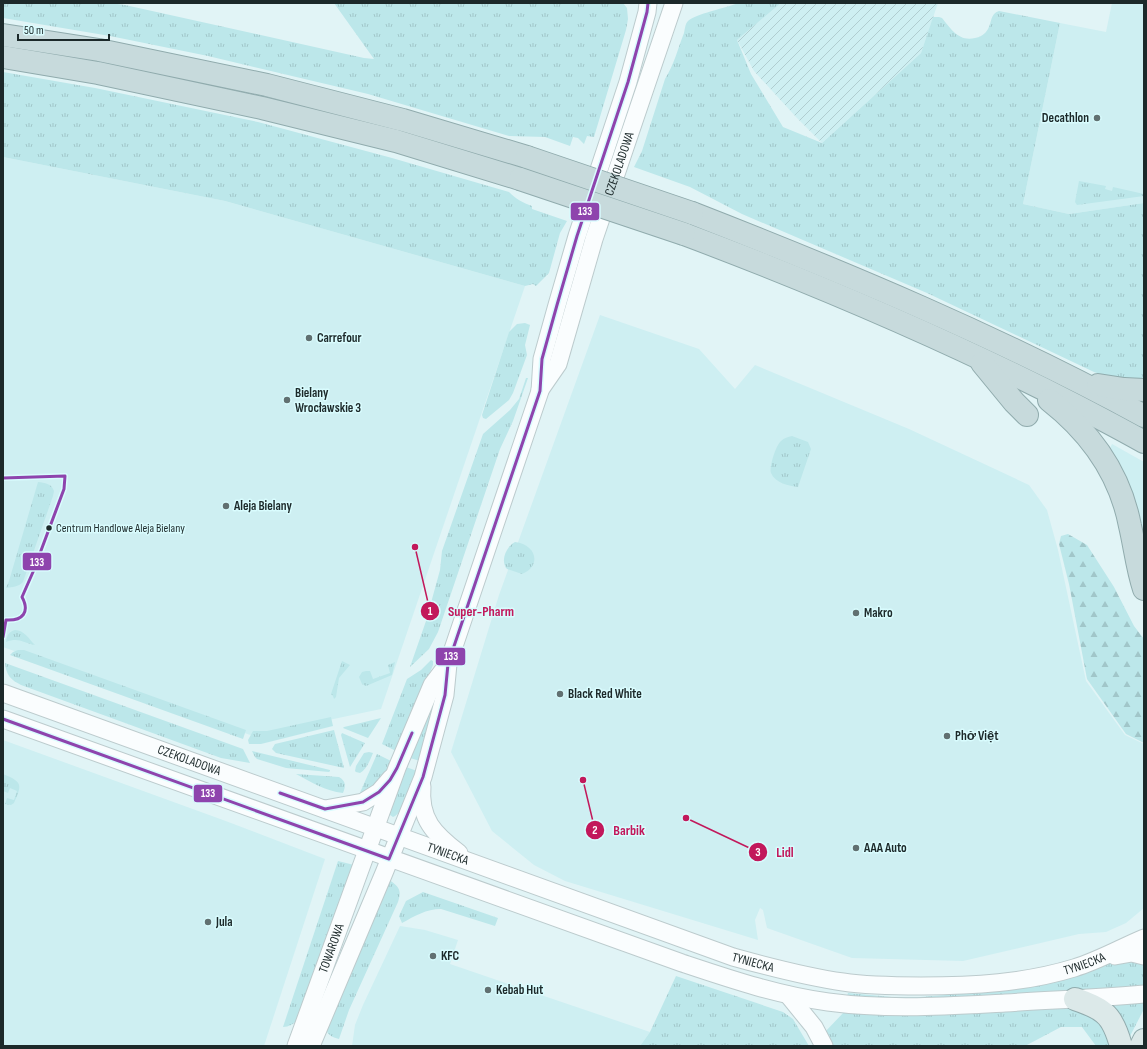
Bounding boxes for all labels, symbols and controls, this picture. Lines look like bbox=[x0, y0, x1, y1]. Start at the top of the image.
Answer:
scale bar bbox=[18, 16, 109, 42]
text: 50 m bbox=[24, 23, 44, 38]
place label: Decathlon bbox=[1042, 110, 1089, 126]
marker: Decathlon bbox=[1092, 113, 1102, 123]
street label: CZEKOLADOWA bbox=[601, 130, 638, 198]
line badge: 133 bbox=[570, 202, 600, 221]
text: 133 bbox=[578, 205, 592, 218]
place label: Carrefour bbox=[317, 330, 362, 346]
marker: Carrefour bbox=[304, 333, 314, 343]
place label: Bielany Wrocławskie 3 bbox=[295, 385, 361, 416]
marker: Bielany Wrocławskie 3 bbox=[282, 395, 292, 405]
place label: Aleja Bielany bbox=[233, 498, 292, 514]
marker: Aleja Bielany bbox=[221, 501, 231, 511]
place label: Centrum Handlowe Aleja Bielany bbox=[56, 521, 185, 536]
marker: Centrum Handlowe Aleja Bielany bbox=[44, 523, 54, 533]
line badge: 133 bbox=[22, 552, 52, 571]
text: 133 bbox=[30, 556, 44, 569]
callout: Super-Pharm bbox=[420, 598, 522, 624]
text: Super-Pharm bbox=[448, 603, 514, 620]
text: 1 bbox=[428, 604, 433, 619]
place label: Makro bbox=[864, 605, 893, 621]
marker: Makro bbox=[851, 608, 861, 618]
line badge: 133 bbox=[435, 647, 466, 666]
text: 133 bbox=[444, 650, 458, 663]
place label: Black Red White bbox=[568, 686, 642, 702]
marker: Black Red White bbox=[555, 689, 565, 699]
place label: Phở Việt bbox=[955, 728, 999, 744]
marker: Phở Việt bbox=[942, 731, 952, 741]
street label: CZEKOLADOWA bbox=[155, 742, 223, 779]
line badge: 133 bbox=[193, 784, 223, 803]
text: 133 bbox=[201, 787, 215, 800]
callout: Barbik bbox=[585, 817, 652, 843]
text: Barbik bbox=[613, 822, 645, 839]
text: 2 bbox=[592, 823, 598, 838]
street label: TYNIECKA bbox=[425, 839, 471, 869]
callout: Lidl bbox=[748, 839, 801, 865]
place label: AAA Auto bbox=[863, 840, 907, 856]
marker: AAA Auto bbox=[851, 843, 861, 853]
text: Lidl bbox=[776, 844, 794, 861]
text: 3 bbox=[755, 845, 761, 860]
place label: Jula bbox=[215, 914, 233, 930]
marker: Jula bbox=[203, 917, 213, 927]
street label: TOWAROWA bbox=[315, 921, 348, 975]
place label: KFC bbox=[441, 948, 460, 964]
street label: TYNIECKA bbox=[730, 949, 776, 976]
street label: TYNIECKA bbox=[1062, 949, 1108, 979]
marker: KFC bbox=[428, 951, 438, 961]
place label: Kebab Hut bbox=[496, 982, 544, 998]
marker: Kebab Hut bbox=[483, 985, 493, 995]

